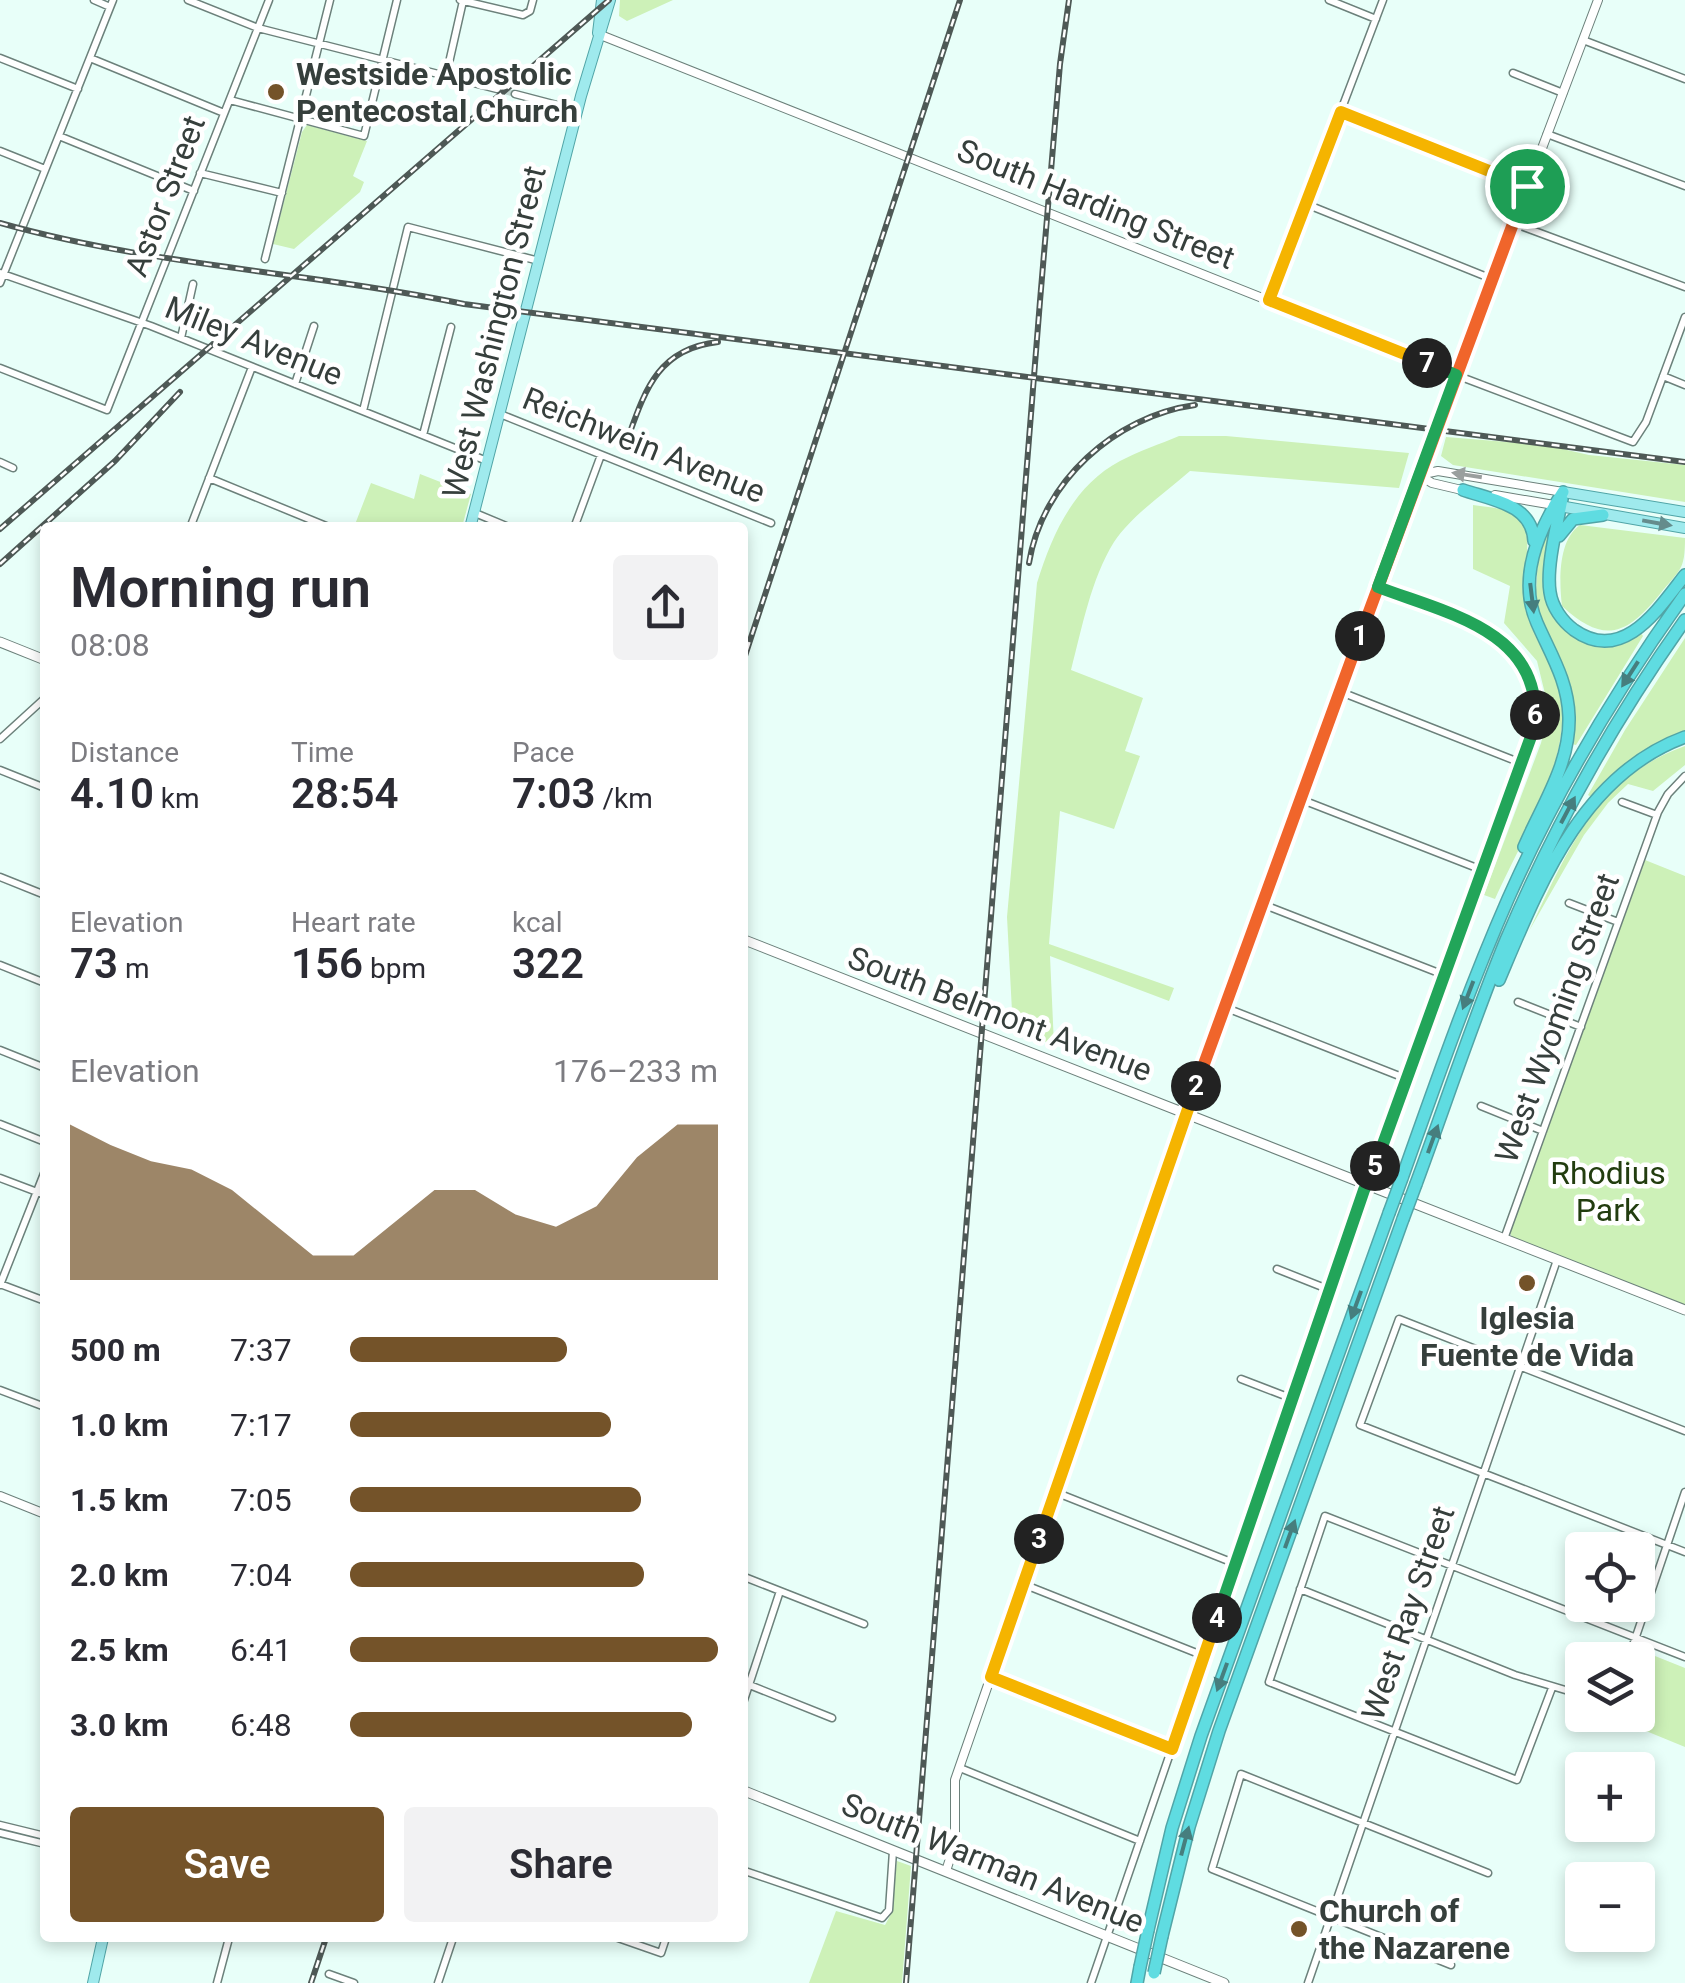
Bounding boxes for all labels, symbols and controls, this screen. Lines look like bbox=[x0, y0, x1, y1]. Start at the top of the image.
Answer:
place label: Westside Apostolic Pentecostal Church bbox=[296, 55, 578, 130]
marker: Westside Apostolic Pentecostal Church bbox=[265, 81, 287, 103]
street label: Astor Street bbox=[117, 110, 213, 282]
street label: South Harding Street bbox=[952, 131, 1240, 277]
pin bbox=[1485, 144, 1570, 229]
icon: arrive bbox=[1500, 159, 1555, 214]
street label: West Washington Street bbox=[434, 162, 554, 502]
street label: Miley Avenue bbox=[160, 288, 348, 394]
pin: 7 bbox=[1402, 338, 1452, 388]
text: 7 bbox=[1419, 346, 1435, 379]
street label: Reichwein Avenue bbox=[517, 379, 771, 511]
one-way arrow bbox=[1450, 467, 1482, 483]
one-way arrow bbox=[1642, 516, 1673, 531]
button: share bbox=[613, 555, 718, 660]
text: Morning run bbox=[70, 556, 371, 620]
one-way arrow bbox=[1524, 583, 1540, 614]
pin: 1 bbox=[1335, 611, 1385, 661]
text: 1 bbox=[1352, 619, 1368, 652]
text: 08:08 bbox=[70, 626, 150, 664]
one-way arrow bbox=[1621, 661, 1639, 688]
pin: 6 bbox=[1510, 690, 1560, 740]
text: 6 bbox=[1527, 698, 1543, 731]
text: Distance bbox=[70, 736, 179, 769]
text: Time bbox=[291, 736, 354, 769]
text: Pace bbox=[512, 736, 574, 769]
text: 4.10 bbox=[70, 769, 154, 818]
text: 28:54 bbox=[291, 769, 398, 818]
text: 7:03 bbox=[512, 769, 595, 818]
text: km bbox=[154, 782, 200, 815]
text: /km bbox=[595, 782, 653, 815]
one-way arrow bbox=[1559, 796, 1576, 825]
street label: West Wyoming Street bbox=[1487, 868, 1627, 1168]
text: Elevation bbox=[70, 906, 183, 939]
text: Heart rate bbox=[291, 906, 416, 939]
text: kcal bbox=[512, 906, 563, 939]
street label: South Belmont Avenue bbox=[843, 938, 1157, 1090]
text: 73 bbox=[70, 939, 118, 988]
text: 156 bbox=[291, 939, 363, 988]
text: 322 bbox=[512, 939, 584, 988]
text: m bbox=[118, 952, 150, 985]
text: bpm bbox=[363, 952, 426, 985]
one-way arrow bbox=[1460, 981, 1476, 1011]
text: Elevation bbox=[70, 1052, 200, 1090]
text: 176–233 m bbox=[553, 1052, 718, 1090]
pin: 2 bbox=[1171, 1061, 1221, 1111]
text: 2 bbox=[1188, 1069, 1204, 1102]
one-way arrow bbox=[1426, 1123, 1441, 1153]
pin: 5 bbox=[1350, 1141, 1400, 1191]
text: 5 bbox=[1367, 1149, 1383, 1182]
park label: Rhodius Park bbox=[1550, 1154, 1666, 1229]
marker: Iglesia Fuente de Vida bbox=[1516, 1272, 1538, 1294]
one-way arrow bbox=[1348, 1290, 1363, 1320]
place label: Iglesia Fuente de Vida bbox=[1420, 1299, 1634, 1374]
text: 500 m bbox=[70, 1331, 161, 1369]
text: 7:37 bbox=[230, 1331, 292, 1369]
text: 1.0 km bbox=[70, 1406, 169, 1444]
text: 7:17 bbox=[230, 1406, 292, 1444]
text: 1.5 km bbox=[70, 1481, 169, 1519]
text: 7:05 bbox=[230, 1481, 292, 1519]
street label: West Ray Street bbox=[1354, 1501, 1462, 1725]
pin: 3 bbox=[1014, 1514, 1064, 1564]
one-way arrow bbox=[1283, 1518, 1298, 1548]
text: 3 bbox=[1031, 1522, 1047, 1555]
map controls bbox=[1565, 1532, 1655, 1952]
button: locate bbox=[1565, 1532, 1655, 1622]
text: 2.0 km bbox=[70, 1556, 169, 1594]
text: 7:04 bbox=[230, 1556, 292, 1594]
pin: 4 bbox=[1192, 1593, 1242, 1643]
text: 4 bbox=[1209, 1601, 1225, 1634]
text: 2.5 km bbox=[70, 1631, 169, 1669]
text: 6:41 bbox=[230, 1631, 292, 1669]
button: layers bbox=[1565, 1642, 1655, 1732]
one-way arrow bbox=[1214, 1662, 1229, 1692]
text: 3.0 km bbox=[70, 1706, 169, 1744]
text: 6:48 bbox=[230, 1706, 292, 1744]
button: + bbox=[1565, 1752, 1655, 1842]
street label: South Warman Avenue bbox=[836, 1785, 1150, 1941]
button: Save bbox=[70, 1807, 384, 1922]
button: Share bbox=[404, 1807, 718, 1922]
one-way arrow bbox=[1178, 1825, 1194, 1856]
button: − bbox=[1565, 1862, 1655, 1952]
place label: Church of the Nazarene bbox=[1319, 1892, 1510, 1967]
marker: Church of the Nazarene bbox=[1288, 1918, 1310, 1940]

